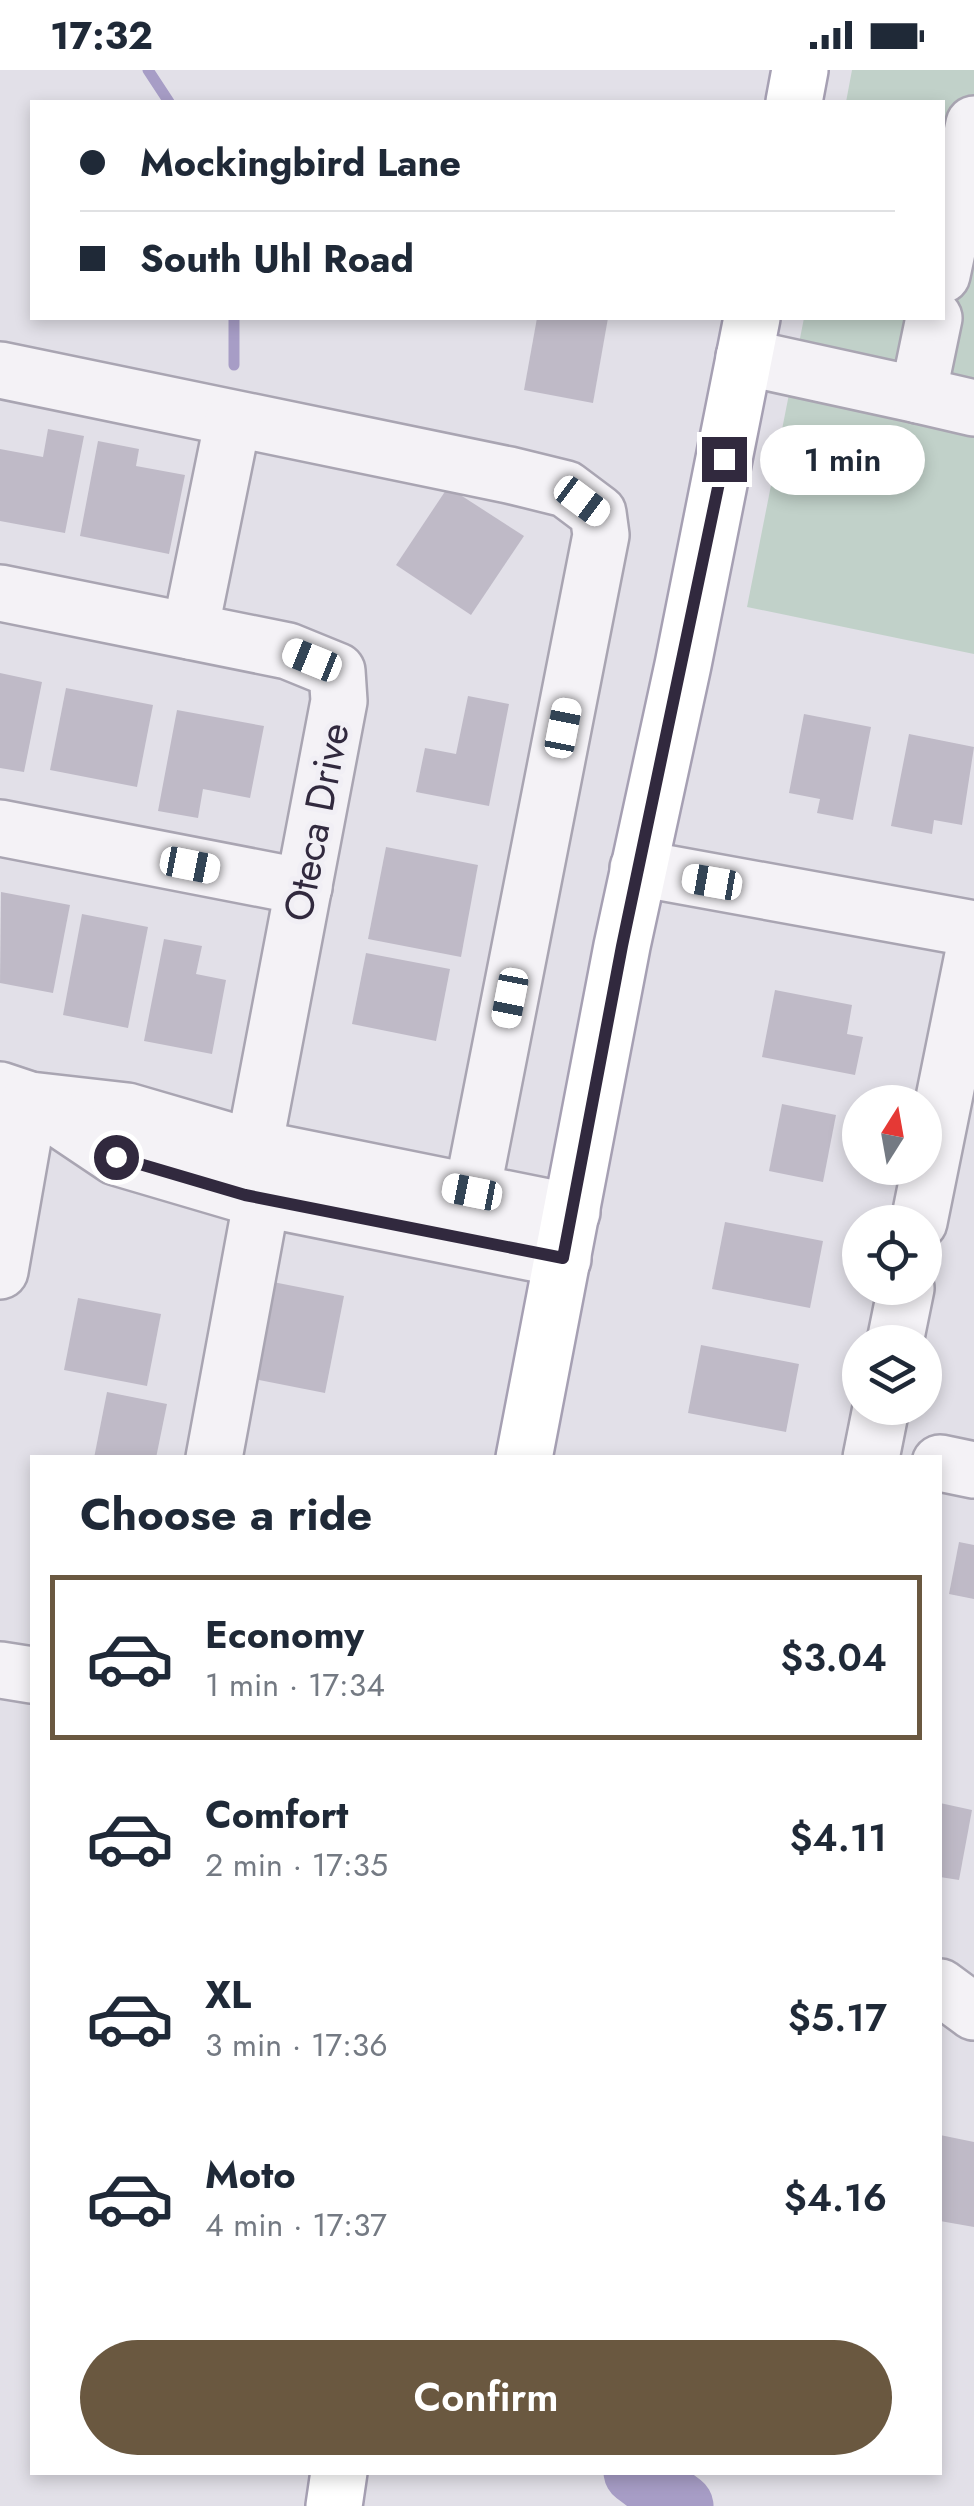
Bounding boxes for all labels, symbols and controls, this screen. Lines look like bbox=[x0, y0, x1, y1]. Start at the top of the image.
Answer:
text: 17:32 bbox=[50, 8, 153, 63]
text: Mockingbird Lane bbox=[140, 135, 461, 190]
text: South Uhl Road bbox=[140, 231, 414, 286]
callout: 1 min bbox=[759, 424, 924, 494]
route end bbox=[702, 437, 747, 482]
text: 1 min bbox=[804, 437, 881, 483]
car bbox=[549, 471, 615, 531]
car bbox=[279, 635, 345, 685]
car bbox=[543, 696, 583, 760]
street label: Oteca Drive bbox=[268, 718, 364, 926]
car bbox=[158, 845, 222, 885]
car bbox=[680, 862, 744, 902]
car bbox=[490, 966, 530, 1030]
north arrow bbox=[842, 1085, 942, 1185]
map controls bbox=[842, 1085, 942, 1425]
route start bbox=[94, 1135, 139, 1180]
car bbox=[440, 1172, 504, 1212]
button: locate bbox=[842, 1205, 942, 1305]
button: layers bbox=[842, 1325, 942, 1425]
text: Choose a ride bbox=[80, 1482, 372, 1547]
text: Economy bbox=[205, 1607, 364, 1662]
icon: car bbox=[85, 1613, 175, 1703]
text: $3.04 bbox=[780, 1630, 887, 1685]
text: 1 min · 17:34 bbox=[205, 1662, 385, 1708]
text: Comfort bbox=[205, 1787, 348, 1842]
icon: car bbox=[85, 1793, 175, 1883]
text: $4.11 bbox=[789, 1810, 887, 1865]
text: 2 min · 17:35 bbox=[205, 1842, 388, 1888]
text: XL bbox=[205, 1967, 251, 2022]
icon: car bbox=[85, 1973, 175, 2063]
text: $5.17 bbox=[788, 1990, 887, 2045]
text: 3 min · 17:36 bbox=[205, 2022, 388, 2068]
text: Moto bbox=[205, 2147, 296, 2202]
icon: car bbox=[85, 2153, 175, 2243]
text: $4.16 bbox=[784, 2170, 887, 2225]
text: 4 min · 17:37 bbox=[205, 2202, 387, 2248]
button: Confirm bbox=[80, 2340, 892, 2455]

